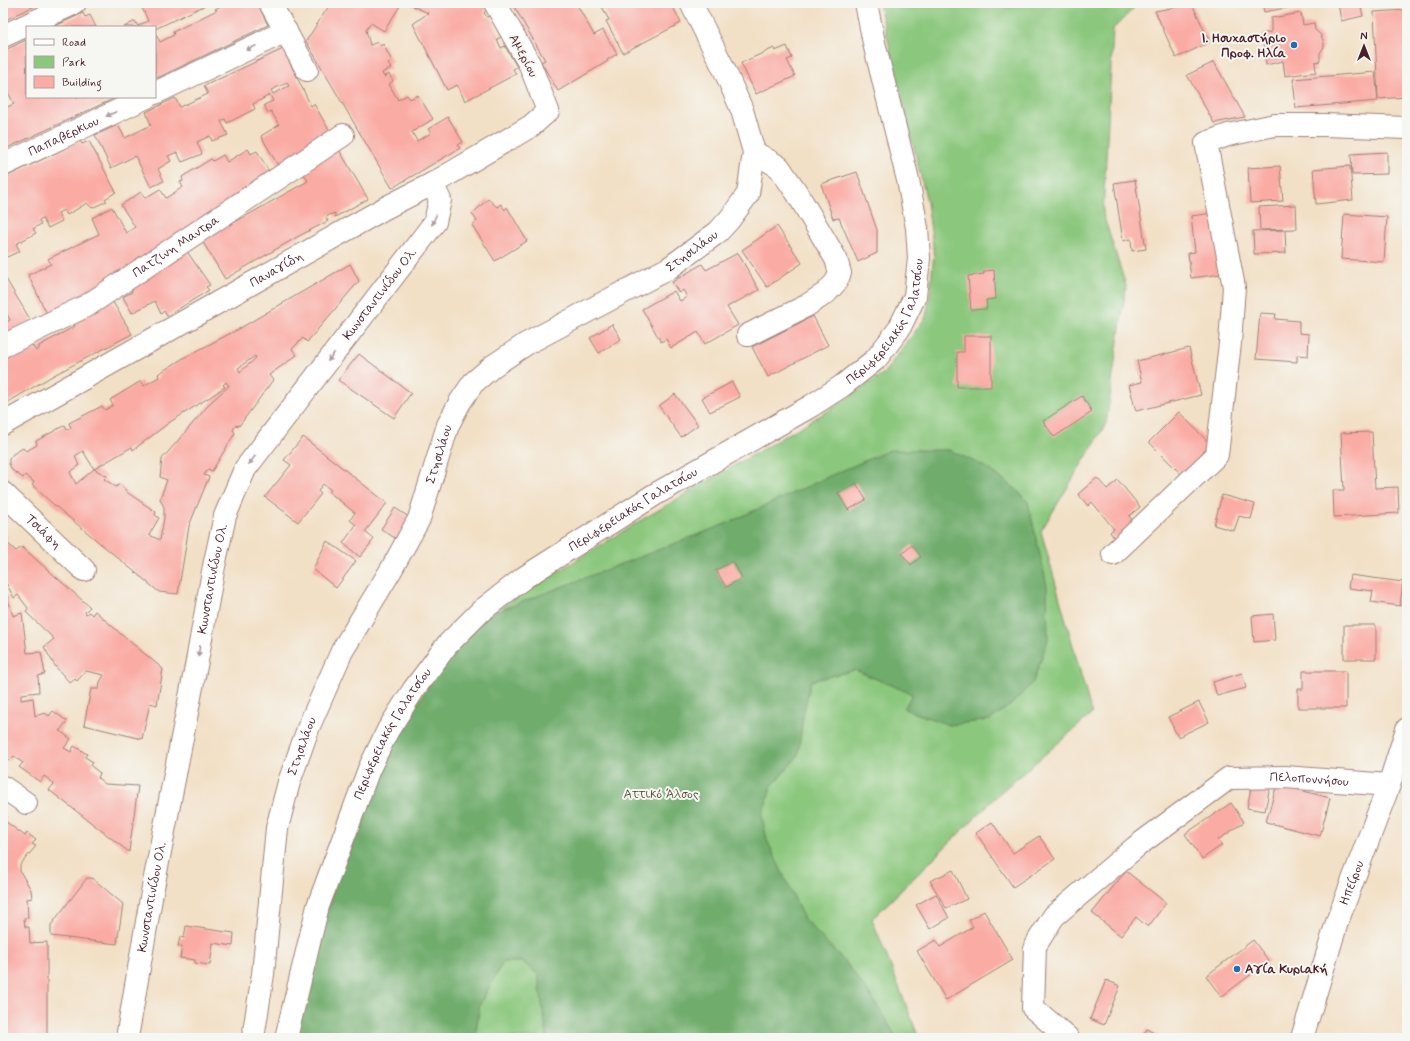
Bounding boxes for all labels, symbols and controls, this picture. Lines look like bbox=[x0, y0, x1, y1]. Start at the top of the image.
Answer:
legend bbox=[26, 26, 156, 98]
north arrow bbox=[1344, 26, 1384, 66]
place label: Ι. Ησυχαστήριο Προφ. Ηλία bbox=[1201, 30, 1287, 62]
text: N bbox=[1360, 30, 1368, 44]
street label: Αμερίου bbox=[505, 31, 542, 81]
text: Road bbox=[62, 35, 86, 51]
marker: Ι. Ησυχαστήριο Προφ. Ηλία bbox=[1289, 40, 1299, 50]
one-way arrow bbox=[245, 45, 257, 51]
text: Park bbox=[62, 55, 86, 71]
text: Building bbox=[62, 75, 102, 92]
one-way arrow bbox=[106, 111, 117, 117]
street label: Παπαβερκιου bbox=[25, 112, 102, 160]
street label: Πατζινη Μαντρα bbox=[129, 211, 223, 282]
one-way arrow bbox=[431, 214, 437, 225]
street label: Στησιλάου bbox=[663, 226, 722, 276]
street label: Κωνσταντινίδου Ολ. bbox=[339, 244, 421, 344]
street label: Παναγίδη bbox=[246, 248, 306, 291]
street label: Περιφερειακός Γαλατσίου bbox=[842, 258, 927, 388]
one-way arrow bbox=[327, 351, 335, 362]
street label: Στησιλάου bbox=[422, 423, 456, 486]
one-way arrow bbox=[248, 455, 256, 465]
street label: Περιφερειακός Γαλατσίου bbox=[565, 464, 701, 556]
street label: Τσιάφη bbox=[22, 510, 65, 553]
street label: Κωνσταντινίδου Ολ. bbox=[193, 522, 232, 635]
one-way arrow bbox=[196, 645, 202, 657]
street label: Περιφερειακός Γαλατσίου bbox=[350, 664, 435, 802]
street label: Στησιλάου bbox=[284, 714, 320, 778]
street label: Πελοποννήσου bbox=[1270, 768, 1350, 790]
park label: Αττικό Άλσος bbox=[623, 786, 699, 803]
street label: Κωνσταντινίδου Ολ. bbox=[133, 840, 170, 954]
street label: Ηπείρου bbox=[1336, 858, 1368, 908]
place label: Αγία Κυριακή bbox=[1245, 961, 1328, 978]
marker: Αγία Κυριακή bbox=[1232, 964, 1242, 974]

